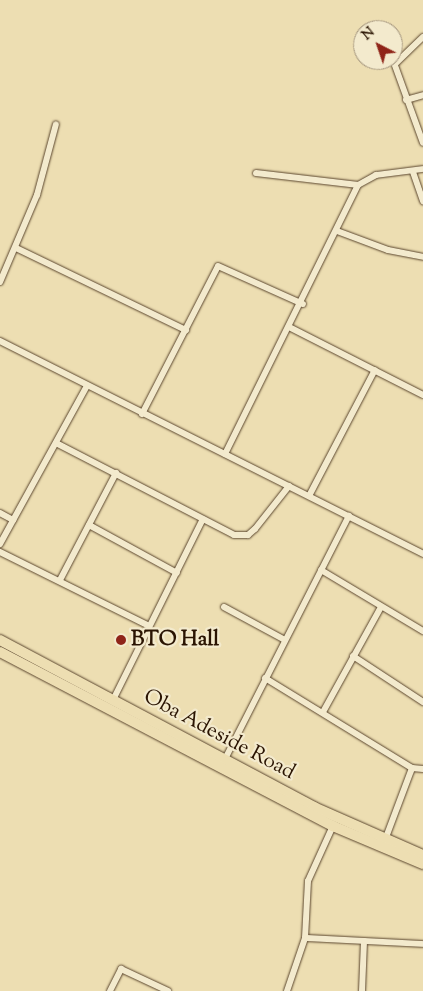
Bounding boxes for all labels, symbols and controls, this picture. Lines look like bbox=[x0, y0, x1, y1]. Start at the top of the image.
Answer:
north arrow bbox=[353, 20, 403, 70]
text: N bbox=[358, 23, 380, 46]
place label: BTO Hall bbox=[131, 627, 219, 653]
marker: BTO Hall bbox=[115, 634, 127, 646]
street label: Oba Adeside Road bbox=[139, 684, 299, 786]

